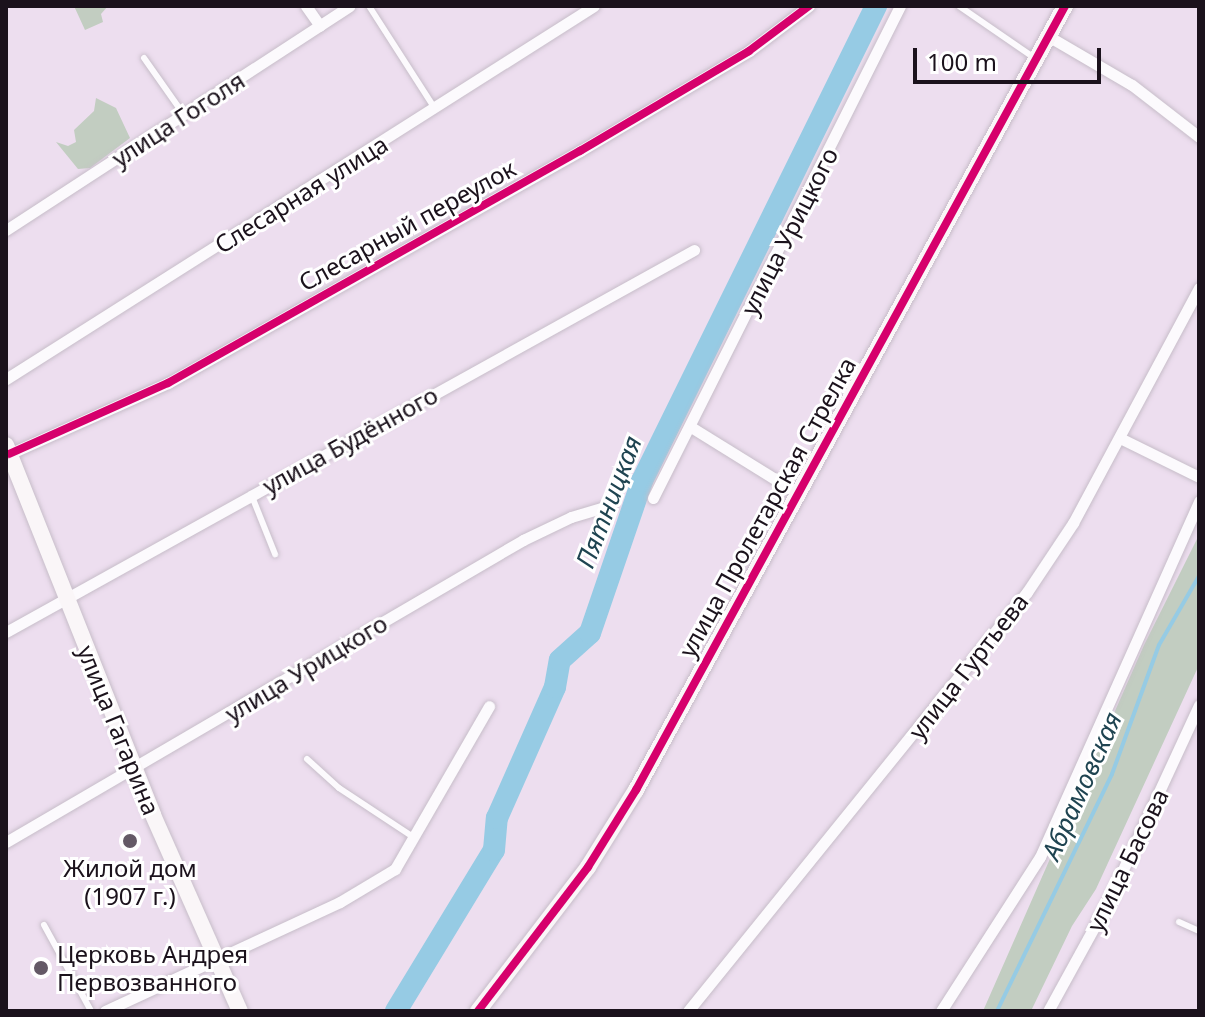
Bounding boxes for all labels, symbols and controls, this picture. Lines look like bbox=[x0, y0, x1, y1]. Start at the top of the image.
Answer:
scale bar bbox=[917, 32, 1105, 82]
text: 100 m bbox=[927, 45, 997, 78]
street label: улица Гоголя bbox=[106, 65, 250, 173]
street label: Слесарная улица bbox=[209, 129, 393, 259]
street label: улица Урицкого bbox=[734, 142, 844, 320]
street label: Слесарный переулок bbox=[294, 153, 520, 297]
street label: улица Пролетарская Стрелка bbox=[672, 352, 862, 662]
street label: улица Будённого bbox=[257, 380, 443, 500]
water label: Пятницкая bbox=[570, 432, 648, 572]
street label: улица Гуртьева bbox=[902, 587, 1034, 745]
street label: улица Урицкого bbox=[220, 608, 392, 728]
street label: улица Гагарина bbox=[72, 641, 166, 819]
water label: Абрамовская bbox=[1036, 707, 1128, 865]
street label: улица Басова bbox=[1080, 784, 1174, 936]
marker: Жилой дом (1907 г.) bbox=[121, 832, 139, 850]
place label: Жилой дом (1907 г.) bbox=[63, 854, 197, 910]
place label: Церковь Андрея Первозванного bbox=[57, 940, 248, 996]
marker: Церковь Андрея Первозванного bbox=[32, 959, 50, 977]

